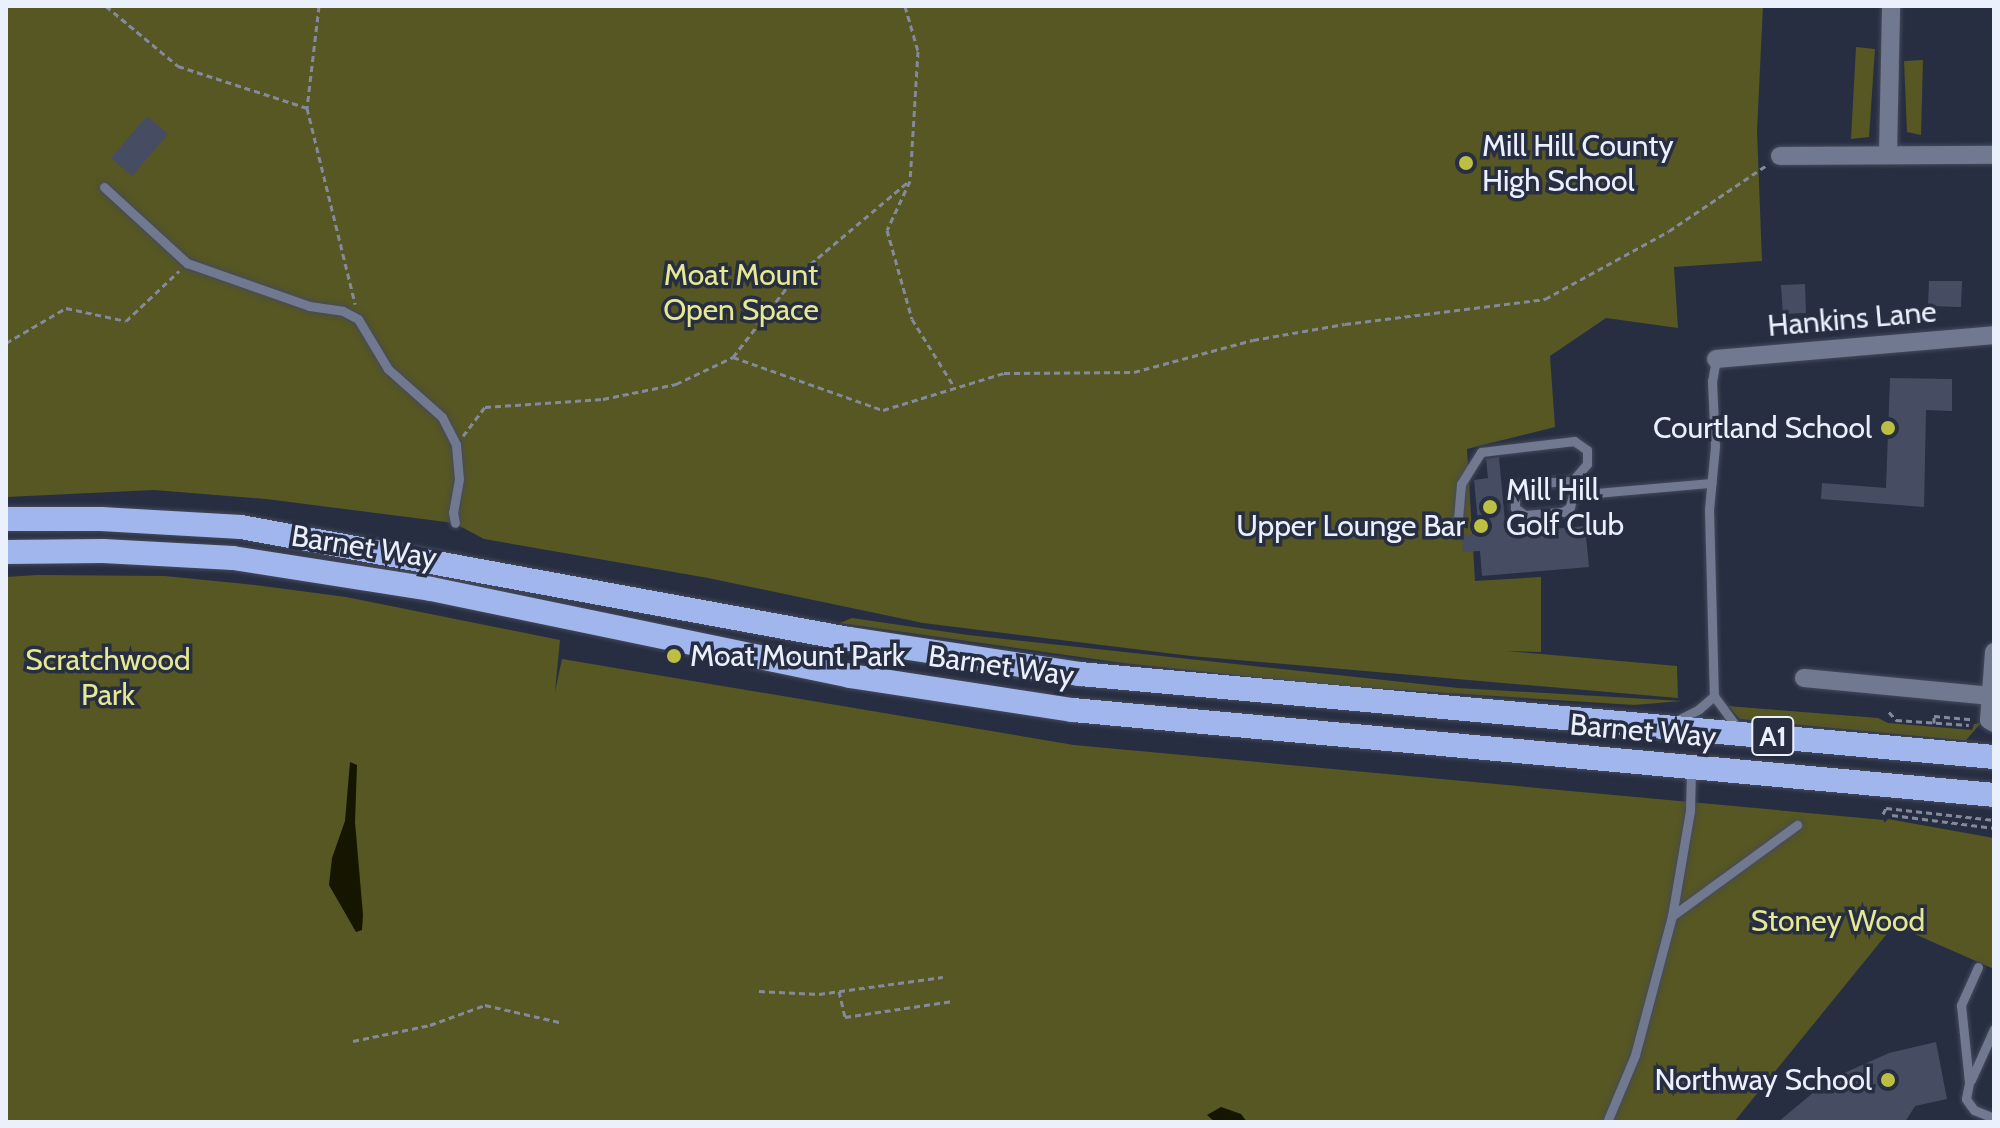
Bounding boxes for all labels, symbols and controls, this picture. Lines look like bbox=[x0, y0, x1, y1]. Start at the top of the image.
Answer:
place label: Mill Hill County High School bbox=[1482, 128, 1674, 198]
marker: Mill Hill County High School bbox=[1457, 154, 1475, 172]
park label: Moat Mount Open Space bbox=[663, 257, 819, 328]
street label: Hankins Lane bbox=[1766, 294, 1938, 344]
place label: Courtland School bbox=[1653, 410, 1872, 446]
marker: Courtland School bbox=[1879, 419, 1897, 437]
place label: Mill Hill Golf Club bbox=[1506, 472, 1624, 542]
marker: Mill Hill Golf Club bbox=[1481, 498, 1499, 516]
place label: Upper Lounge Bar bbox=[1236, 508, 1465, 544]
marker: Upper Lounge Bar bbox=[1472, 517, 1490, 535]
street label: Barnet Way bbox=[289, 518, 439, 576]
place label: Moat Mount Park bbox=[690, 638, 905, 674]
street label: Barnet Way bbox=[926, 638, 1076, 694]
park label: Scratchwood Park bbox=[25, 642, 191, 712]
marker: Moat Mount Park bbox=[665, 647, 683, 665]
street label: Barnet Way bbox=[1568, 707, 1718, 755]
road number: A1 bbox=[1751, 712, 1795, 760]
park label: Stoney Wood bbox=[1751, 903, 1925, 939]
place label: Northway School bbox=[1654, 1062, 1872, 1098]
marker: Northway School bbox=[1879, 1071, 1897, 1089]

